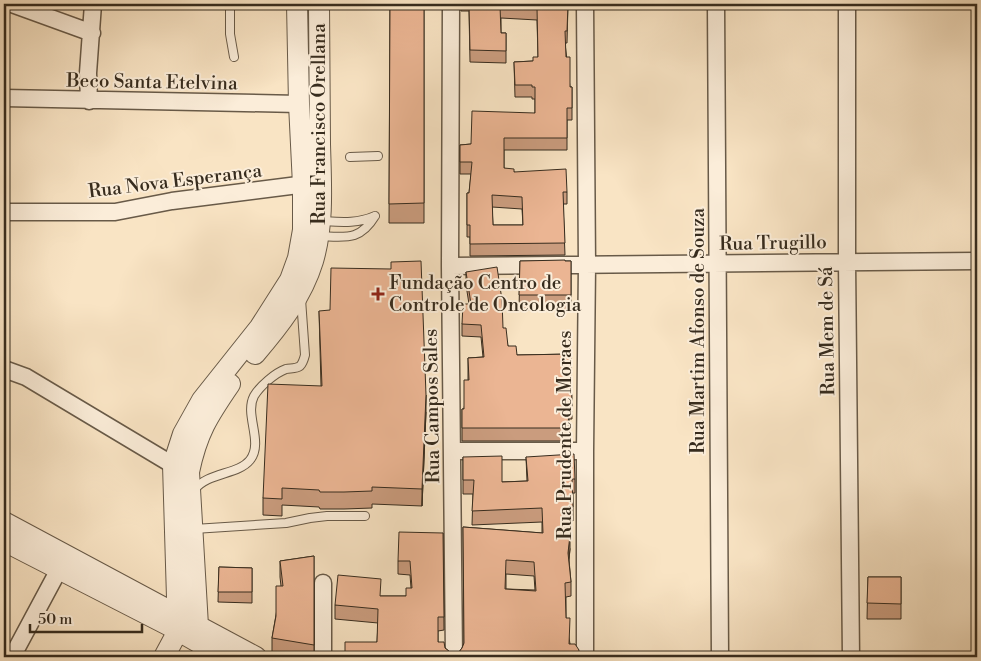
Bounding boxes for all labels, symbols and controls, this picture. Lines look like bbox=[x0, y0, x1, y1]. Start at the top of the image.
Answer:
street label: Rua Francisco Orellana bbox=[307, 23, 331, 225]
street label: Beco Santa Etelvina bbox=[65, 68, 238, 95]
street label: Rua Nova Esperança bbox=[87, 158, 264, 204]
street label: Rua Martim Afonso de Souza bbox=[686, 208, 710, 454]
street label: Rua Trugillo bbox=[719, 230, 827, 256]
street label: Rua Mem de Sá bbox=[814, 266, 840, 396]
place label: Fundação Centro de Controle de Oncologia bbox=[389, 271, 582, 317]
marker: Fundação Centro de Controle de Oncologia bbox=[371, 287, 385, 301]
street label: Rua Campos Sales bbox=[419, 328, 445, 484]
street label: Rua Prudente de Moraes bbox=[553, 330, 577, 540]
scale bar bbox=[30, 601, 142, 633]
text: 50 m bbox=[38, 610, 72, 629]

